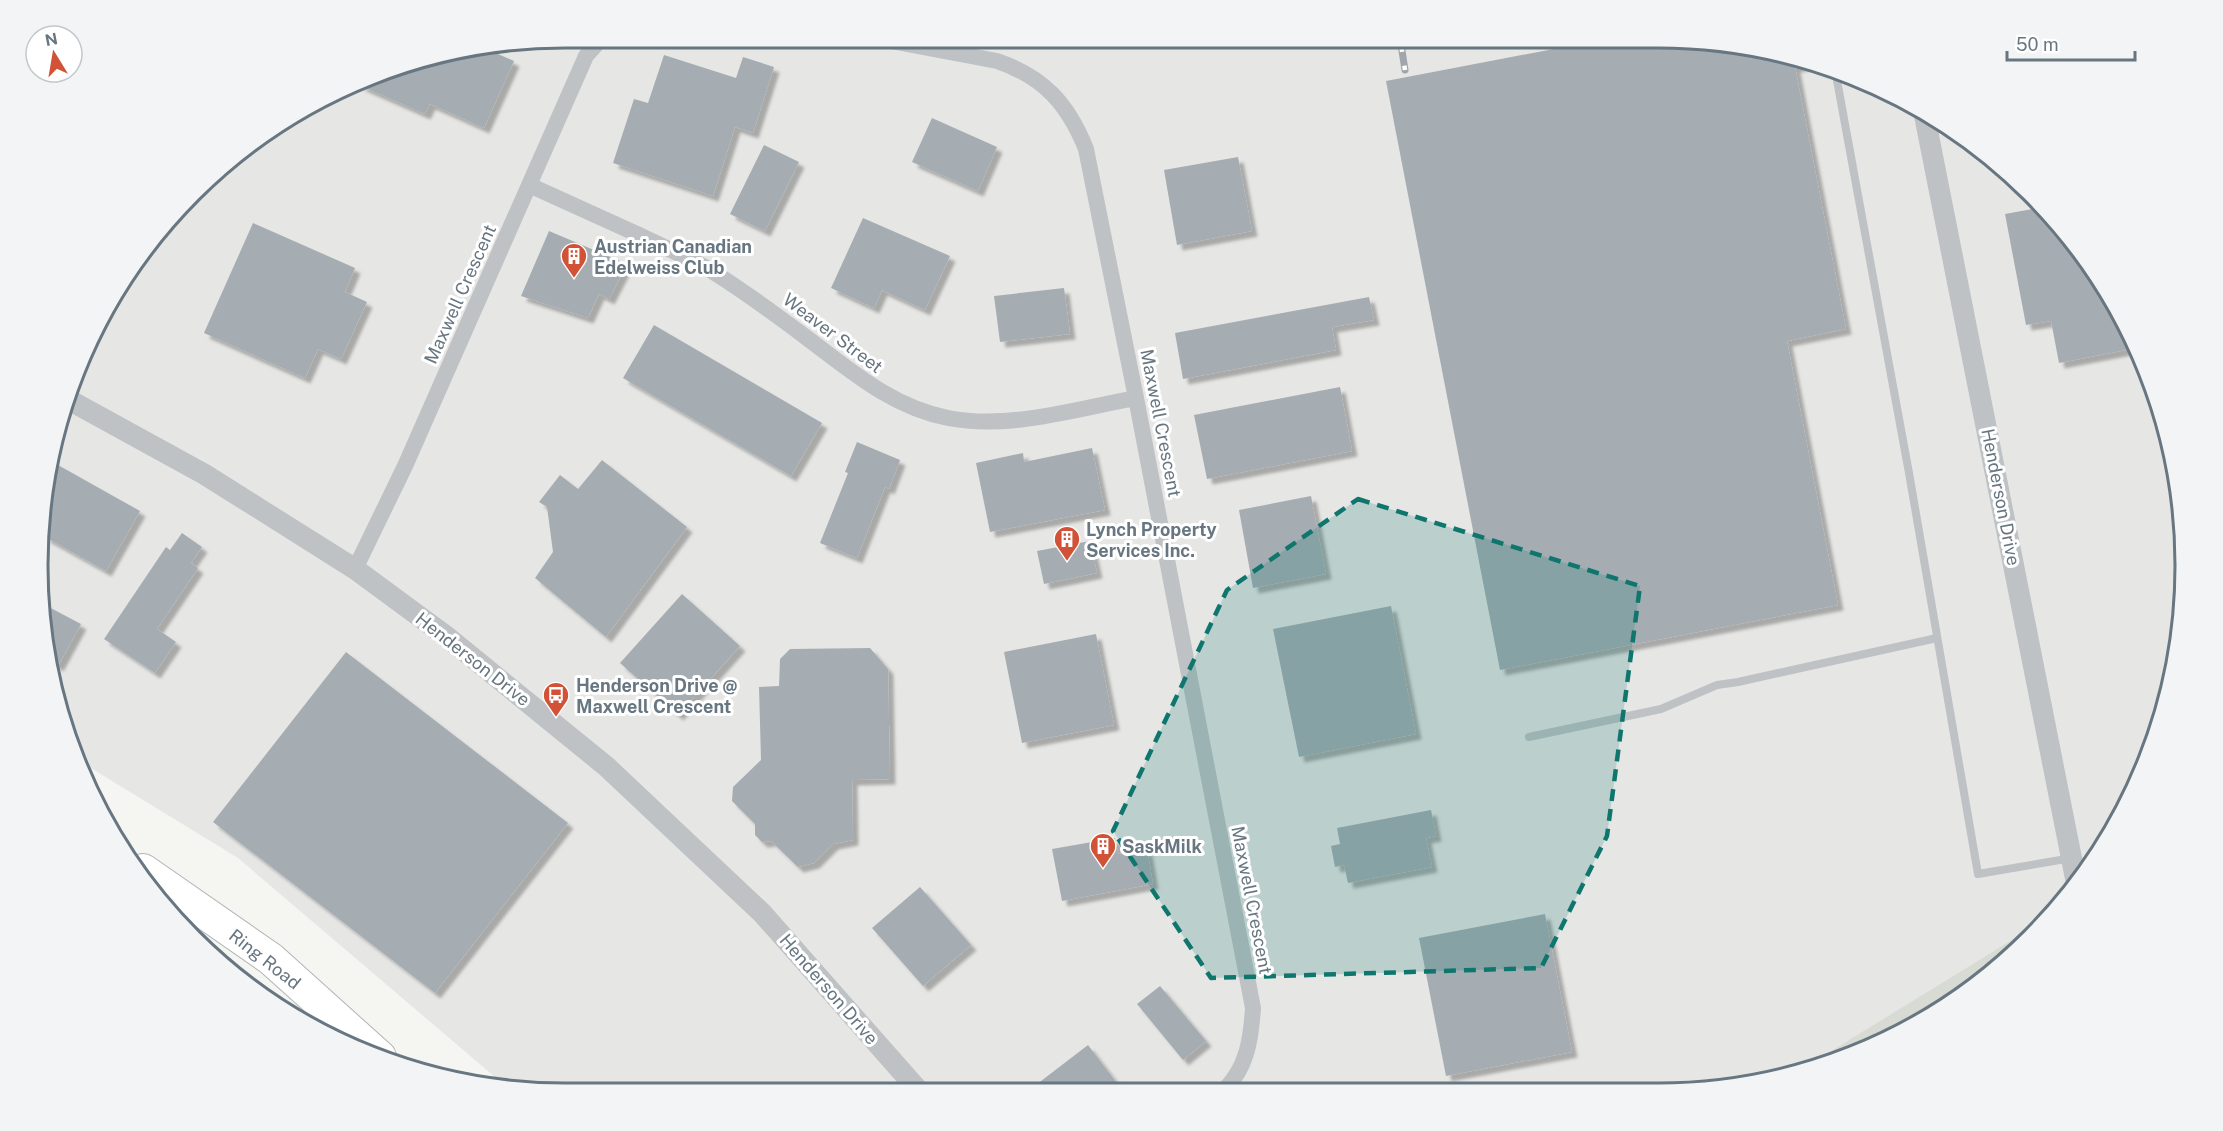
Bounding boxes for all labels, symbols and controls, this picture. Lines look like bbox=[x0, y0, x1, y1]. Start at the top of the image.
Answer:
north arrow bbox=[24, 24, 84, 84]
scale bar bbox=[2007, 24, 2134, 62]
text: N bbox=[43, 29, 59, 50]
text: 50 m bbox=[2016, 34, 2059, 55]
street label: Maxwell Crescent bbox=[420, 221, 500, 367]
place label: Austrian Canadian Edelweiss Club bbox=[594, 236, 752, 278]
building icon: Austrian Canadian Edelweiss Club bbox=[559, 241, 589, 279]
street label: Weaver Street bbox=[779, 289, 887, 377]
street label: Maxwell Crescent bbox=[1136, 347, 1186, 499]
street label: Henderson Drive bbox=[1977, 427, 2025, 567]
place label: Lynch Property Services Inc. bbox=[1086, 519, 1217, 561]
building icon: Lynch Property Services Inc. bbox=[1052, 524, 1082, 562]
street label: Henderson Drive bbox=[412, 608, 534, 710]
place label: Henderson Drive @ Maxwell Crescent bbox=[576, 675, 738, 717]
bus stop icon: Henderson Drive @ Maxwell Crescent bbox=[541, 680, 571, 718]
street label: Maxwell Crescent bbox=[1227, 824, 1277, 976]
building icon: SaskMilk bbox=[1088, 831, 1118, 869]
place label: SaskMilk bbox=[1122, 836, 1203, 857]
street label: Ring Road bbox=[225, 924, 305, 994]
street label: Henderson Drive bbox=[775, 930, 883, 1048]

